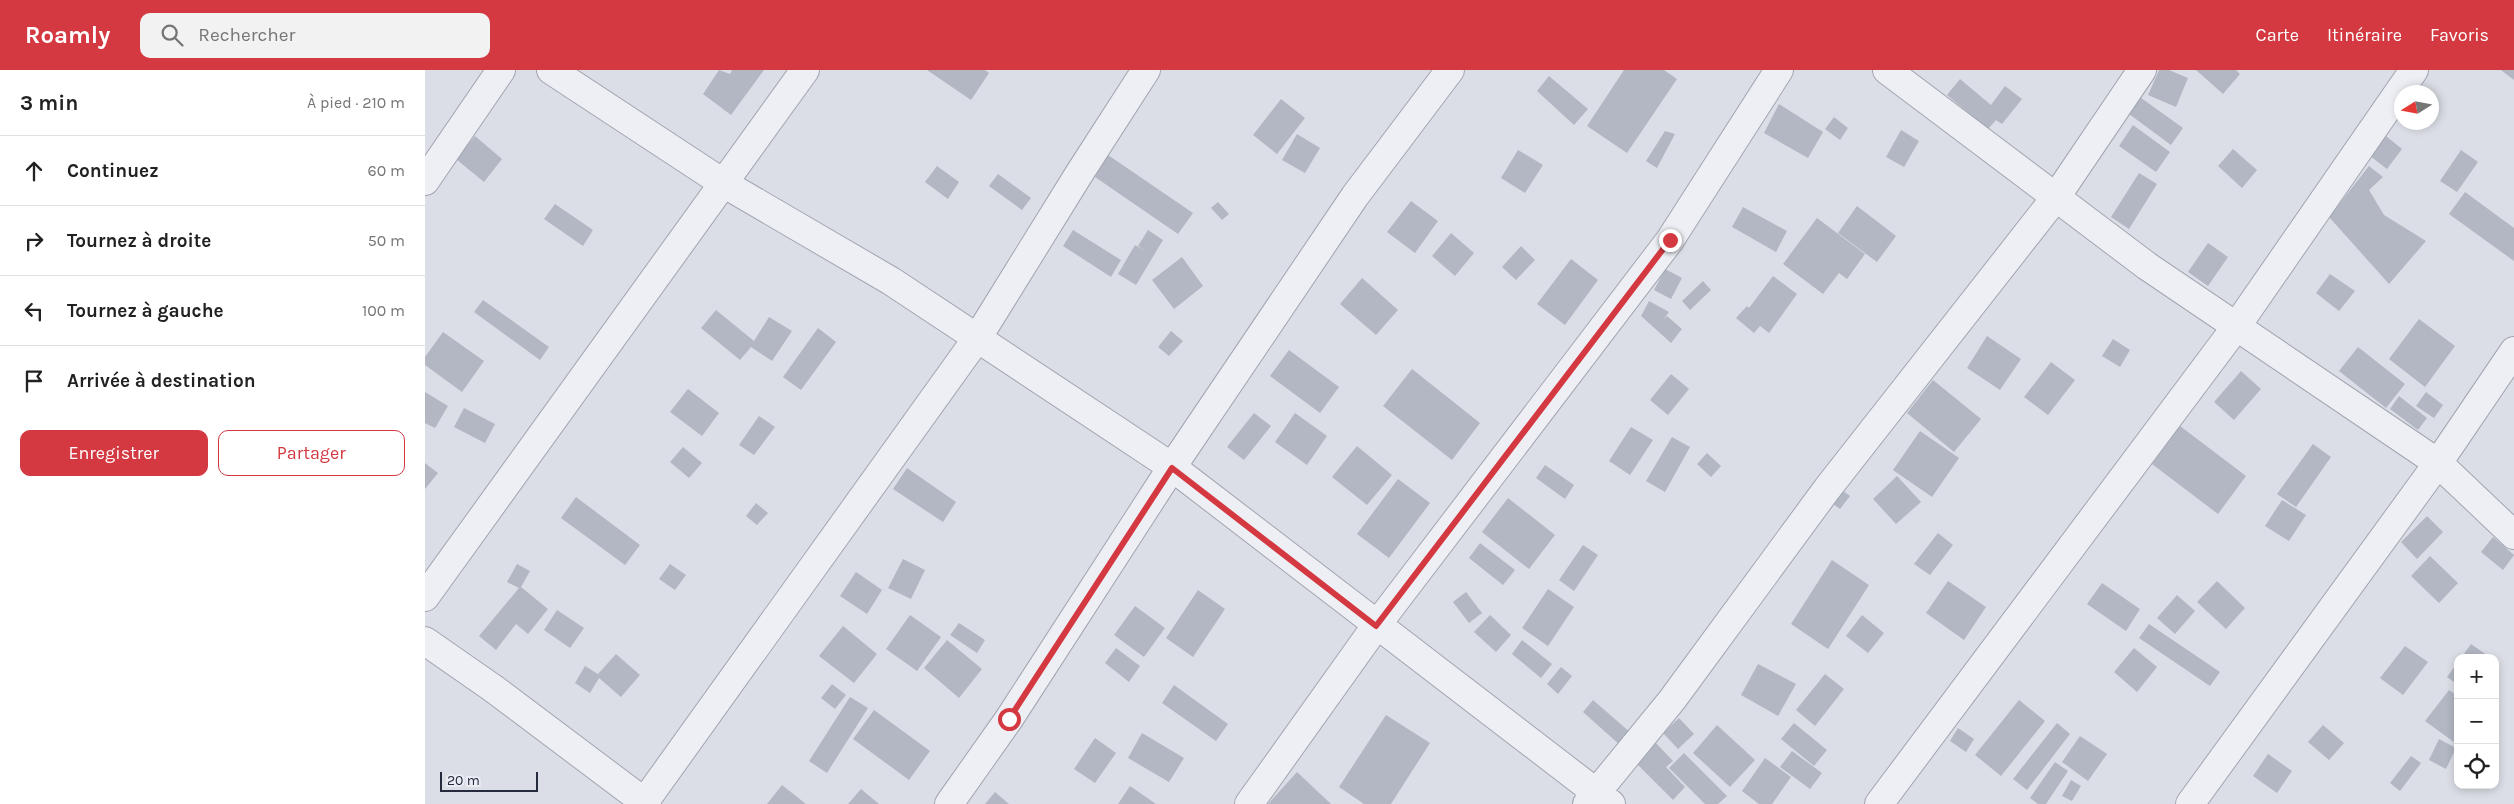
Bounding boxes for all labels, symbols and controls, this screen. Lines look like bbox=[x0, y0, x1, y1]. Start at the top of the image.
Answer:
search box bbox=[140, 13, 490, 58]
text: Roamly bbox=[25, 21, 110, 49]
icon: search bbox=[158, 21, 186, 49]
text: Rechercher bbox=[198, 24, 295, 46]
text: Carte bbox=[2256, 24, 2299, 46]
text: Itinéraire bbox=[2327, 24, 2402, 46]
text: Favoris bbox=[2430, 24, 2489, 46]
north arrow bbox=[2394, 85, 2439, 130]
text: 3 min bbox=[20, 91, 78, 115]
text: À pied · 210 m bbox=[307, 93, 405, 112]
icon: ahead bbox=[20, 157, 48, 185]
text: Continuez bbox=[67, 160, 159, 182]
text: 60 m bbox=[368, 161, 405, 180]
icon: right bbox=[20, 227, 48, 255]
route end bbox=[1659, 229, 1682, 252]
text: Tournez à droite bbox=[67, 230, 211, 252]
text: 50 m bbox=[368, 231, 405, 250]
icon: left bbox=[20, 297, 48, 325]
text: Tournez à gauche bbox=[67, 300, 224, 322]
text: 100 m bbox=[362, 301, 405, 320]
icon: arrive bbox=[20, 367, 48, 395]
text: Arrivée à destination bbox=[67, 370, 256, 392]
button: Enregistrer bbox=[20, 430, 208, 476]
button: Partager bbox=[218, 430, 405, 476]
map controls bbox=[2454, 654, 2499, 789]
button: + bbox=[2454, 654, 2499, 699]
button: − bbox=[2454, 699, 2499, 744]
route start bbox=[998, 708, 1021, 731]
button: locate bbox=[2454, 744, 2499, 789]
scale bar bbox=[440, 769, 537, 792]
text: 20 m bbox=[447, 772, 480, 789]

